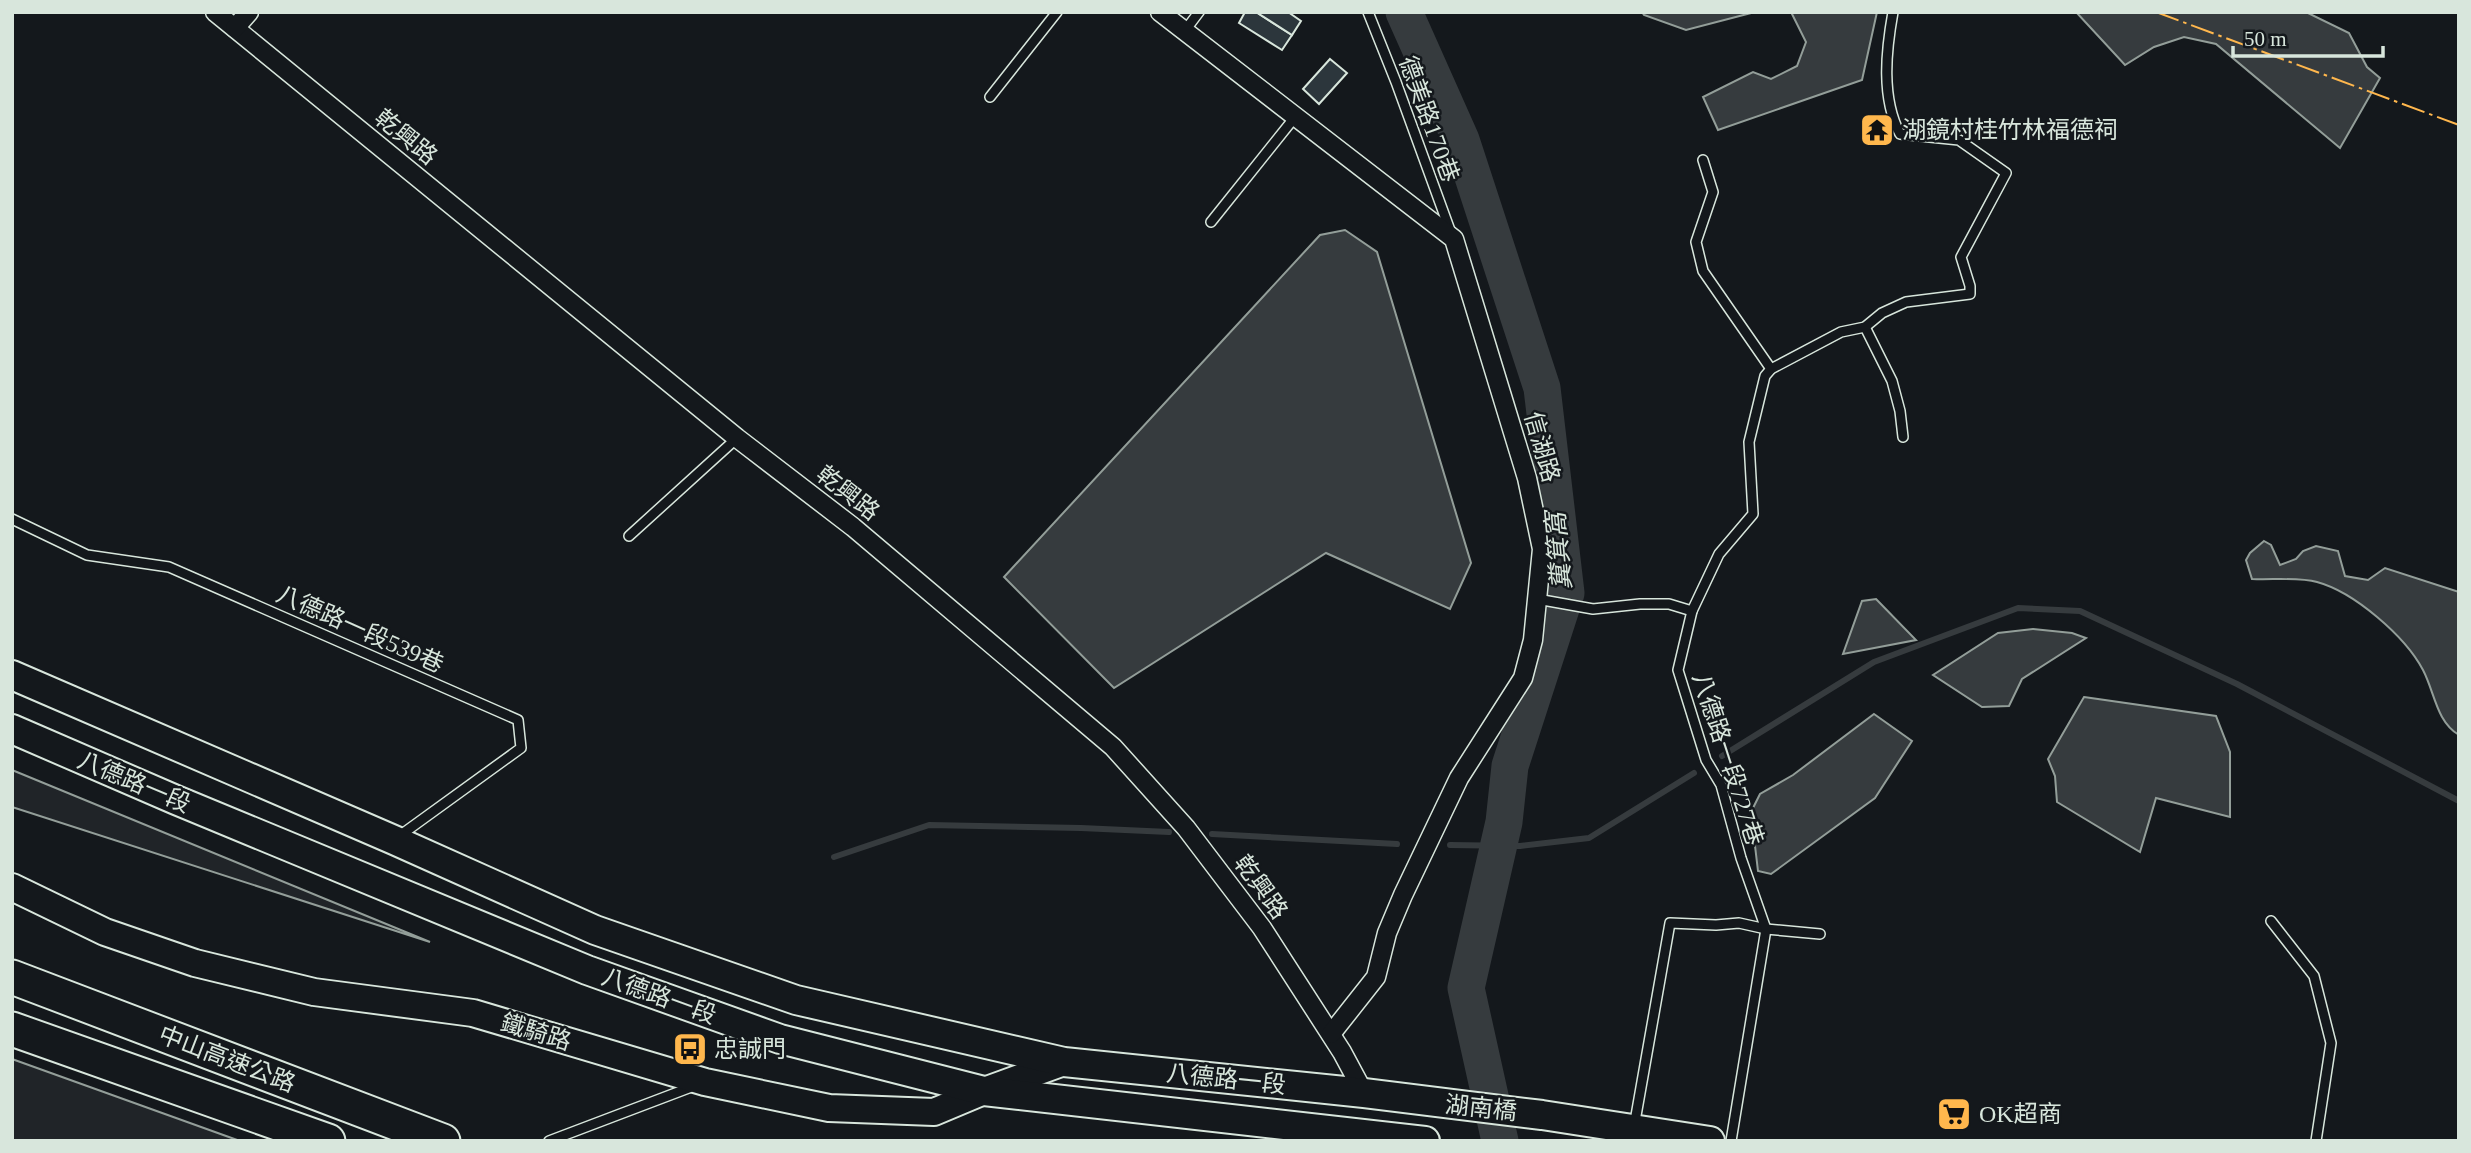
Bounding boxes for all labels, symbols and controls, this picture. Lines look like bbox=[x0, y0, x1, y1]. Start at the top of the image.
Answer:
scale bar bbox=[2233, 14, 2384, 58]
text: 50 m bbox=[2244, 27, 2287, 51]
street label: 德美路170巷 bbox=[1394, 53, 1464, 185]
street label: 乾興路 bbox=[370, 104, 442, 170]
temple icon: 湖鏡村桂竹林福德祠 bbox=[1858, 111, 1896, 149]
place label: 湖鏡村桂竹林福德祠 bbox=[1902, 117, 2118, 143]
street label: 信湖路 bbox=[1520, 409, 1564, 485]
street label: 乾興路 bbox=[812, 461, 884, 525]
water label: 糞箕窩 bbox=[1541, 507, 1577, 591]
street label: 八德路一段539巷 bbox=[272, 581, 448, 677]
street label: 八德路一段727巷 bbox=[1688, 669, 1768, 849]
street label: 八德路一段 bbox=[74, 747, 194, 817]
street label: 乾興路 bbox=[1229, 850, 1293, 924]
street label: 八德路一段 bbox=[598, 963, 720, 1029]
street label: 鐵騎路 bbox=[498, 1009, 574, 1055]
street label: 中山高速公路 bbox=[155, 1021, 299, 1097]
bus stop icon: 忠誠門 bbox=[671, 1030, 709, 1068]
place label: 忠誠門 bbox=[714, 1036, 786, 1062]
street label: 八德路一段 bbox=[1165, 1060, 1287, 1098]
street label: 湖南橋 bbox=[1444, 1091, 1518, 1125]
supermarket icon: OK超商 bbox=[1935, 1095, 1973, 1133]
place label: OK超商 bbox=[1979, 1101, 2062, 1127]

